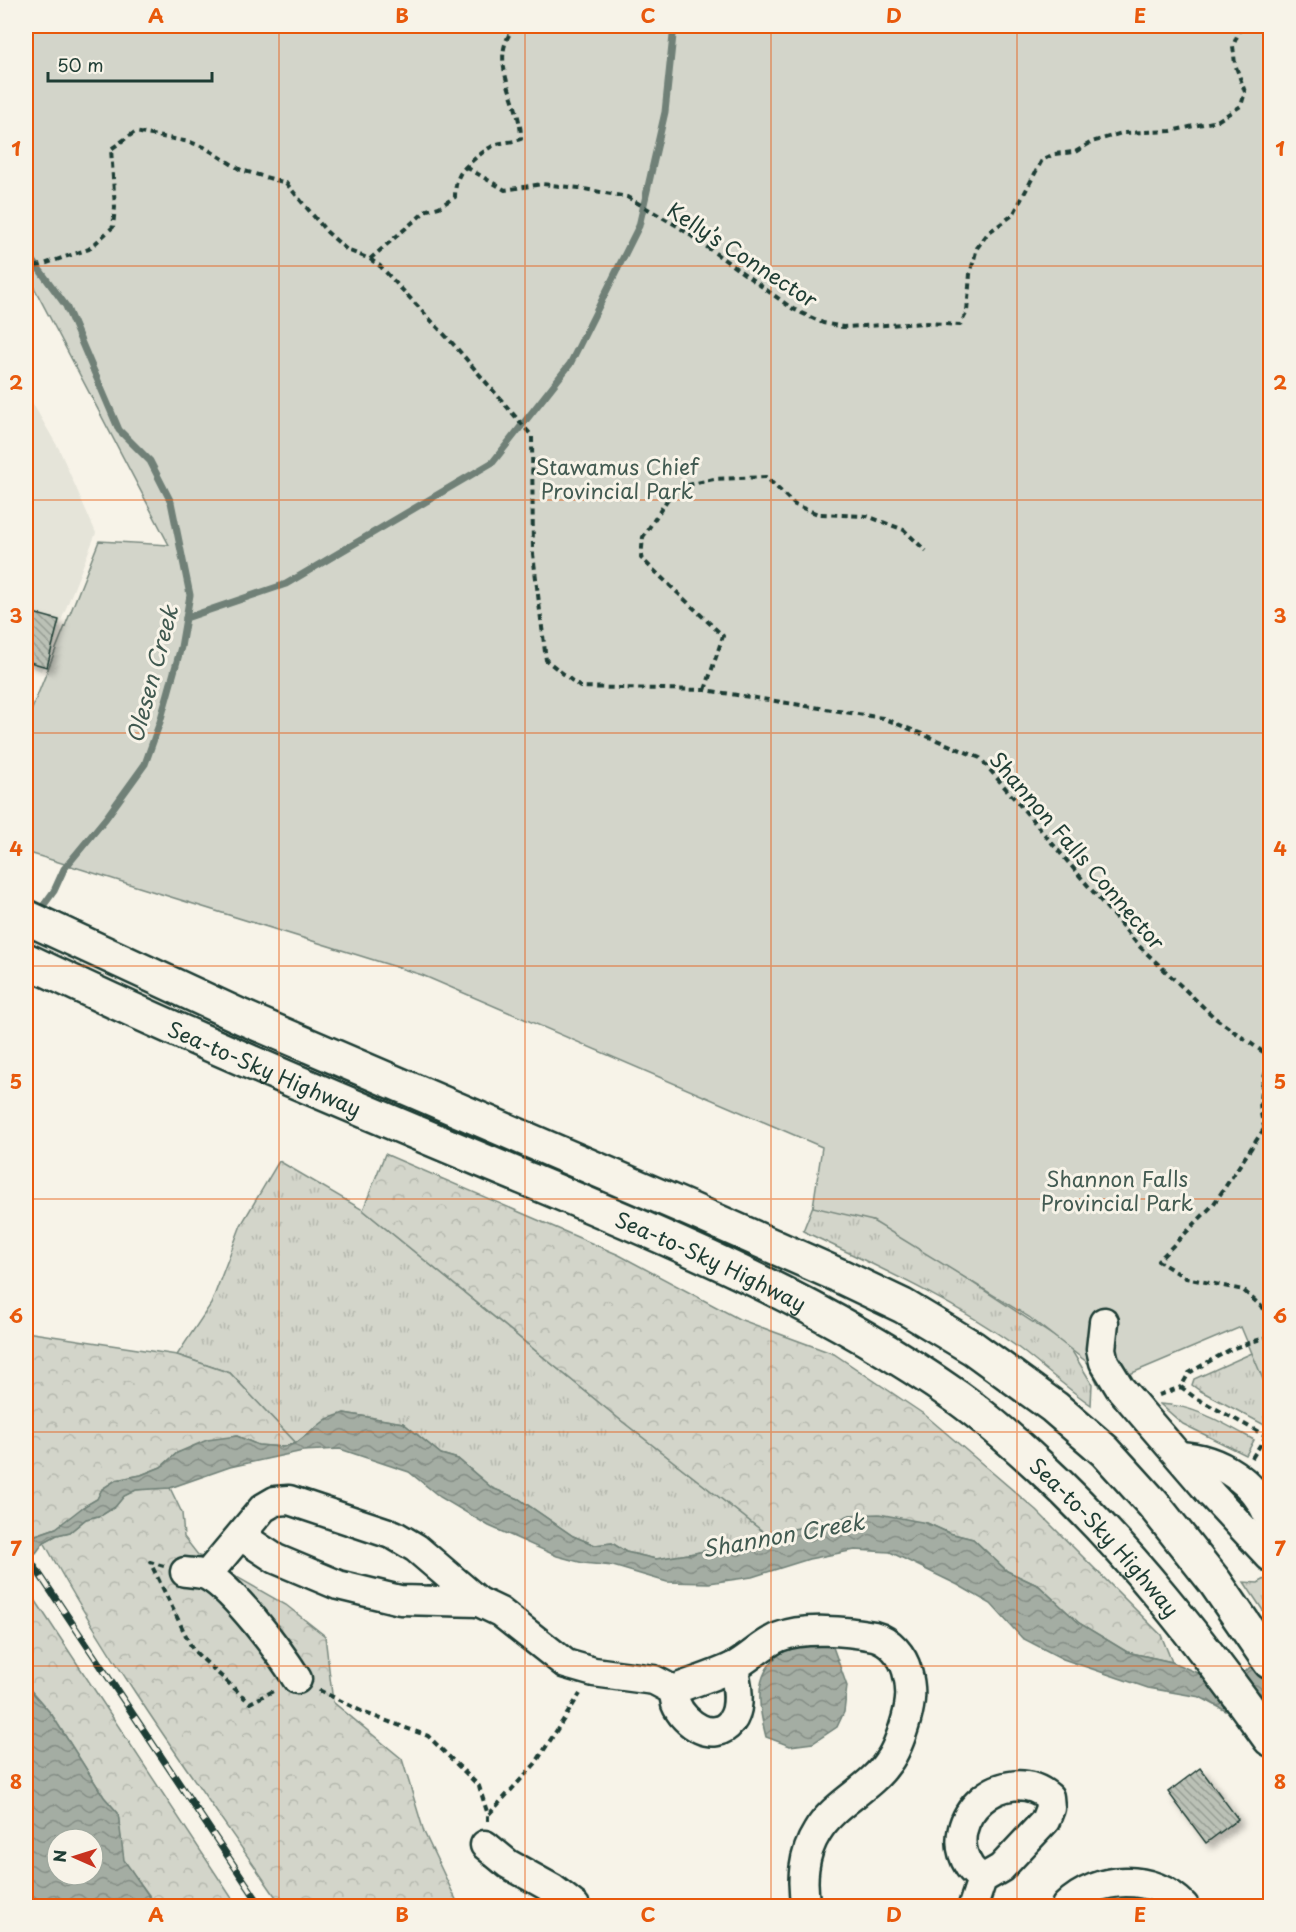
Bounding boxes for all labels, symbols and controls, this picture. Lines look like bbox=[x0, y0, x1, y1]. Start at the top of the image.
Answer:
text: A bbox=[148, 0, 164, 30]
text: B bbox=[395, 0, 409, 30]
text: C bbox=[640, 0, 656, 30]
text: D bbox=[886, 0, 902, 30]
text: E bbox=[1134, 0, 1146, 30]
scale bar bbox=[48, 45, 212, 83]
text: 50 m bbox=[57, 51, 104, 78]
text: 1 bbox=[11, 133, 21, 163]
text: 1 bbox=[1275, 133, 1285, 163]
street label: Kelly’s Connector bbox=[662, 193, 825, 315]
text: 2 bbox=[9, 367, 23, 397]
text: 2 bbox=[1273, 367, 1287, 397]
park label: Stawamus Chief Provincial Park bbox=[535, 450, 700, 506]
text: 3 bbox=[9, 600, 23, 630]
water label: Olesen Creek bbox=[117, 600, 186, 746]
text: 3 bbox=[1273, 600, 1287, 630]
street label: Shannon Falls Connector bbox=[983, 744, 1173, 956]
text: 4 bbox=[9, 833, 23, 863]
text: 4 bbox=[1273, 833, 1287, 863]
street label: Sea-to-Sky Highway bbox=[163, 1012, 366, 1124]
text: 5 bbox=[10, 1066, 22, 1096]
text: 5 bbox=[1274, 1066, 1286, 1096]
park label: Shannon Falls Provincial Park bbox=[1041, 1162, 1194, 1218]
street label: Sea-to-Sky Highway bbox=[610, 1202, 812, 1319]
text: 6 bbox=[9, 1300, 23, 1330]
text: 6 bbox=[1273, 1300, 1287, 1330]
street label: Sea-to-Sky Highway bbox=[1023, 1449, 1188, 1623]
water label: Shannon Creek bbox=[699, 1503, 868, 1565]
text: 7 bbox=[10, 1533, 22, 1563]
text: 7 bbox=[1274, 1533, 1286, 1563]
text: 8 bbox=[10, 1766, 22, 1796]
text: 8 bbox=[1274, 1766, 1286, 1796]
north arrow bbox=[45, 1827, 105, 1887]
text: N bbox=[47, 1849, 71, 1863]
text: A bbox=[148, 1899, 164, 1929]
text: B bbox=[395, 1899, 409, 1929]
text: C bbox=[640, 1899, 656, 1929]
text: D bbox=[886, 1899, 902, 1929]
text: E bbox=[1134, 1899, 1146, 1929]

